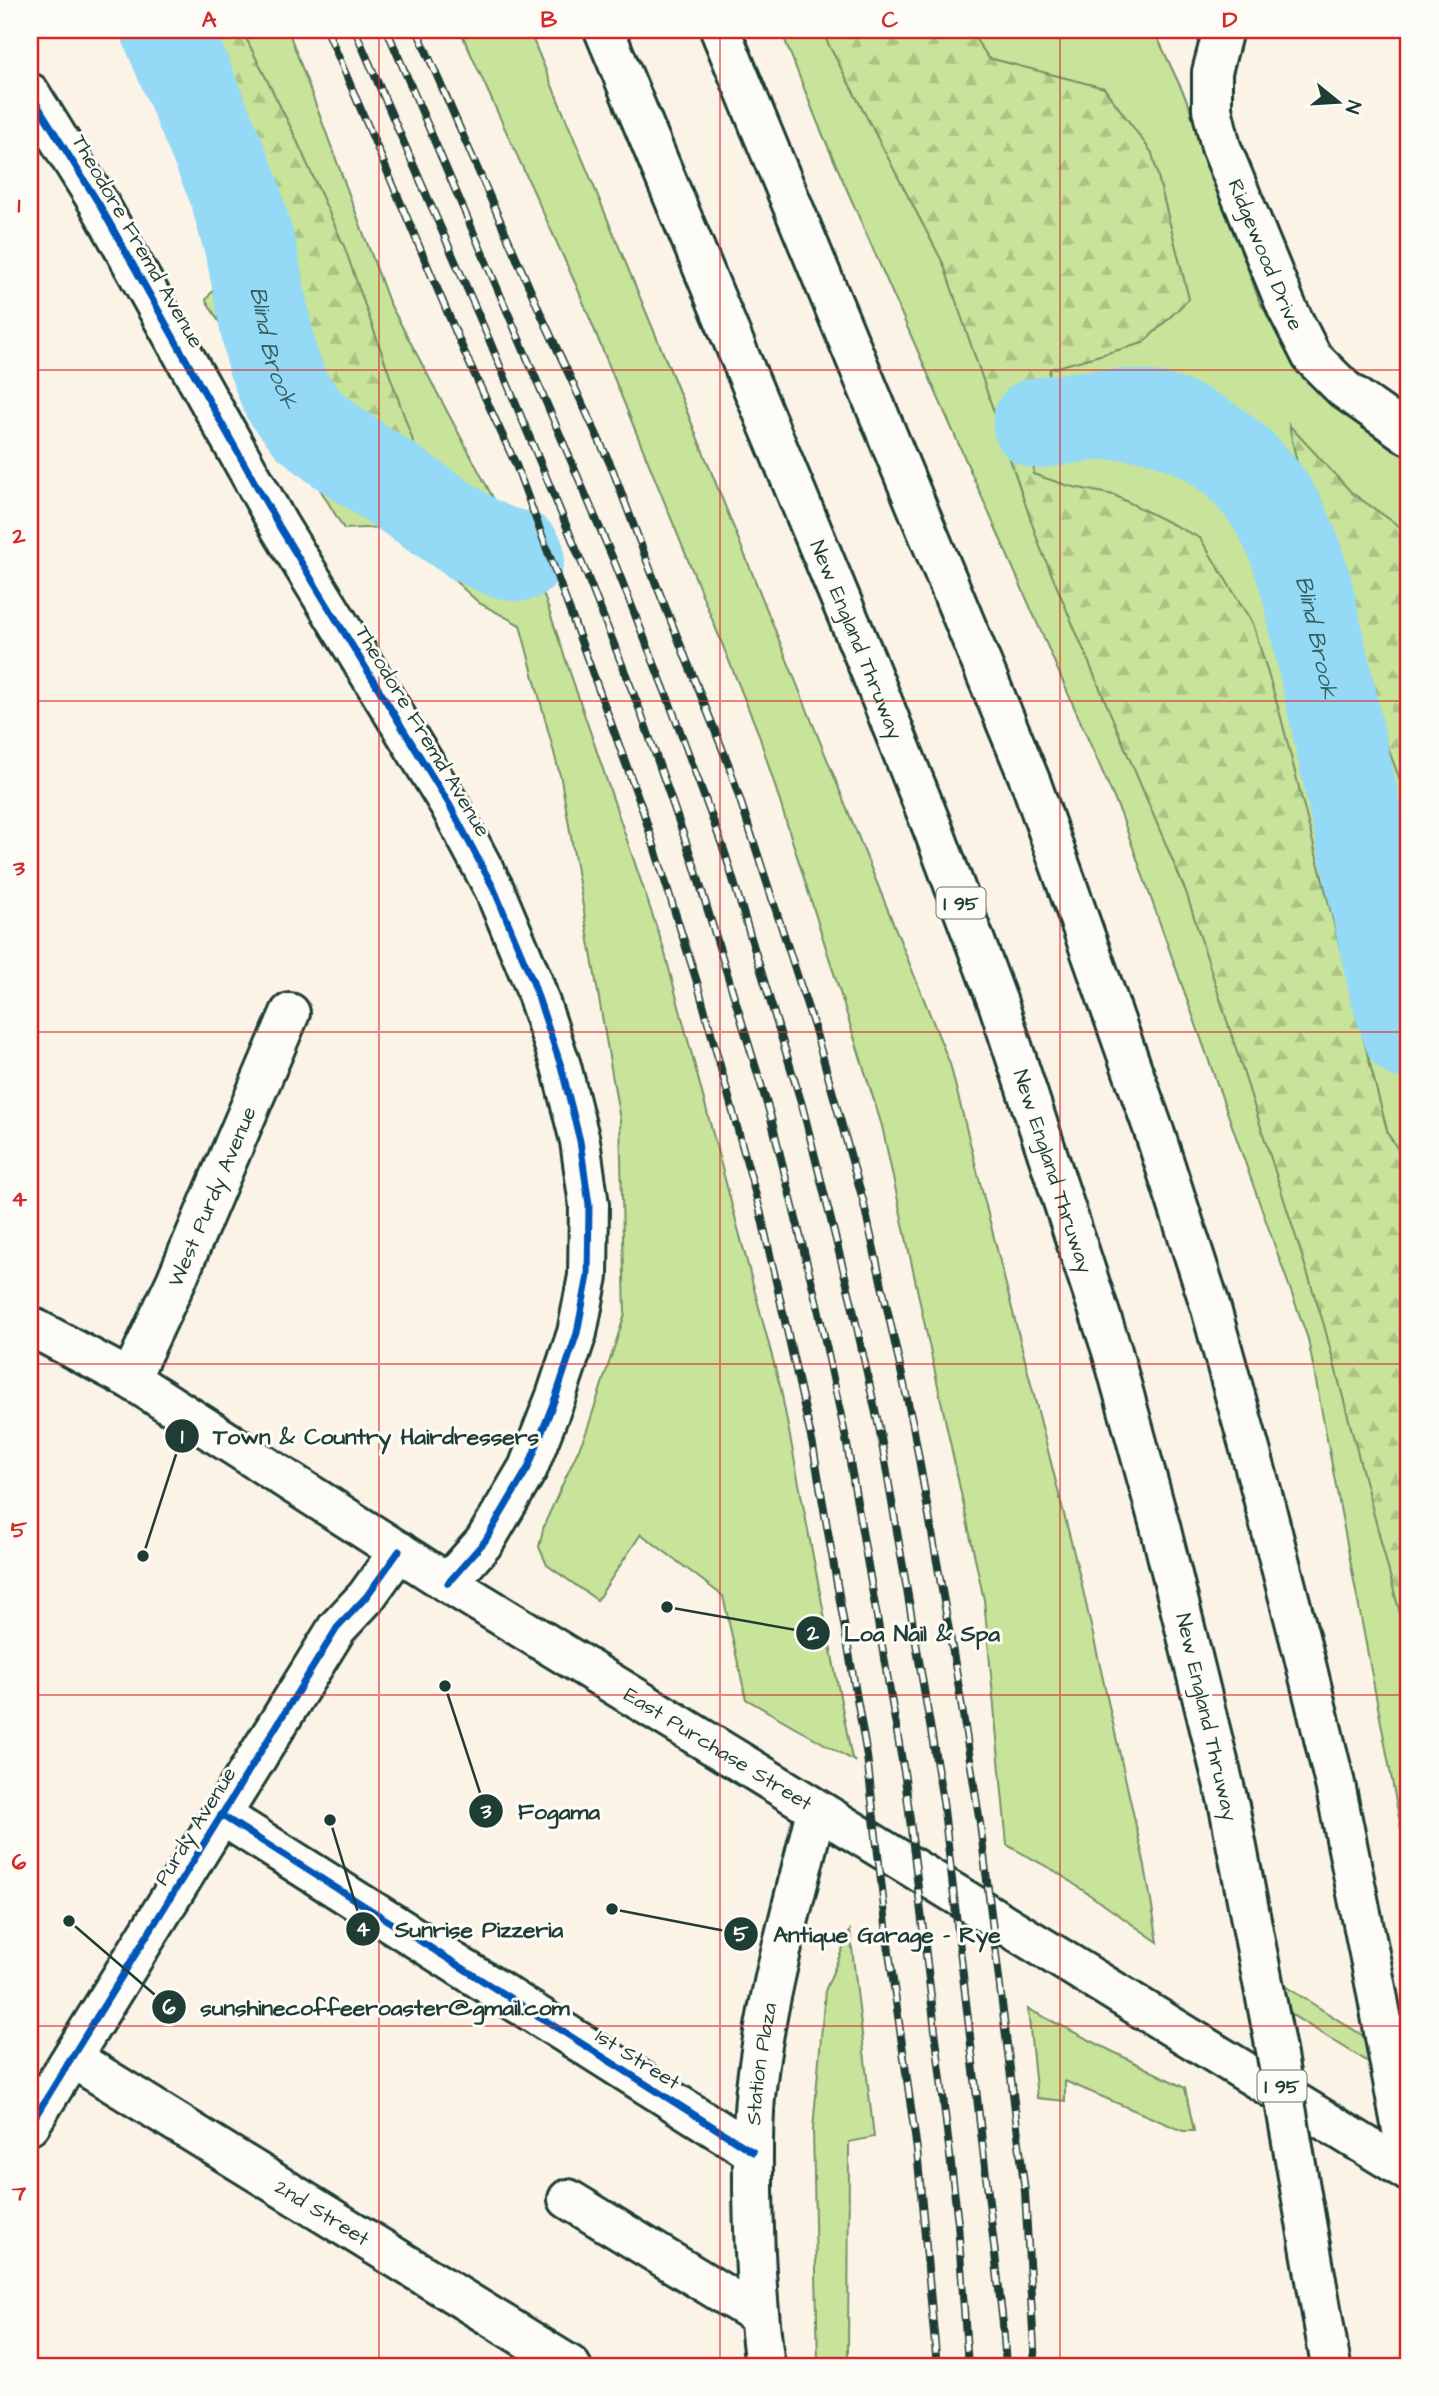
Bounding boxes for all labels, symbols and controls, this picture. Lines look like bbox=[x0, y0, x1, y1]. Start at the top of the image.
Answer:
text: A bbox=[202, 4, 217, 36]
text: B bbox=[541, 4, 558, 36]
text: C bbox=[882, 4, 899, 36]
text: D bbox=[1223, 4, 1238, 36]
north arrow bbox=[1302, 66, 1372, 136]
text: N bbox=[1338, 97, 1367, 117]
street label: Theodore Fremd Avenue bbox=[65, 129, 211, 353]
street label: Ridgewood Drive bbox=[1221, 175, 1310, 336]
text: 1 bbox=[18, 189, 21, 221]
water label: Blind Brook bbox=[241, 284, 306, 416]
text: 2 bbox=[11, 520, 26, 552]
street label: New England Thruway bbox=[803, 536, 910, 745]
water label: Blind Brook bbox=[1287, 572, 1346, 703]
street label: Theodore Fremd Avenue bbox=[348, 620, 497, 842]
text: 3 bbox=[12, 852, 25, 884]
road number: I 95 bbox=[936, 888, 986, 918]
street label: New England Thruway bbox=[1006, 1066, 1100, 1278]
street label: West Purdy Avenue bbox=[161, 1102, 264, 1291]
text: 4 bbox=[11, 1183, 27, 1215]
callout: Town & Country Hairdressers bbox=[164, 1414, 553, 1458]
text: Town & Country Hairdressers bbox=[212, 1421, 539, 1455]
text: 1 bbox=[181, 1422, 184, 1451]
text: 5 bbox=[11, 1514, 28, 1546]
street label: New England Thruway bbox=[1167, 1610, 1245, 1825]
callout: Loa Nail & Spa bbox=[795, 1611, 1014, 1655]
text: Loa Nail & Spa bbox=[844, 1618, 1000, 1650]
text: 2 bbox=[806, 1619, 820, 1648]
street label: East Purchase Street bbox=[618, 1680, 818, 1818]
street label: Purdy Avenue bbox=[147, 1762, 245, 1892]
callout: Fogama bbox=[469, 1789, 614, 1833]
text: Fogama bbox=[518, 1796, 600, 1829]
text: 3 bbox=[480, 1797, 492, 1826]
text: 6 bbox=[12, 1846, 27, 1878]
callout: Sunrise Pizzeria bbox=[345, 1907, 577, 1951]
callout: Antique Garage - Rye bbox=[724, 1912, 1014, 1956]
text: Sunrise Pizzeria bbox=[394, 1914, 564, 1946]
text: 4 bbox=[356, 1915, 371, 1944]
text: Antique Garage - Rye bbox=[773, 1919, 1001, 1953]
text: 5 bbox=[734, 1920, 750, 1949]
callout: sunshinecoffeeroaster@gmail.com bbox=[152, 1985, 584, 2029]
text: sunshinecoffeeroaster@gmail.com bbox=[200, 1992, 571, 2025]
text: 6 bbox=[162, 1993, 176, 2022]
street label: Station Plaza bbox=[739, 2000, 784, 2126]
street label: 1st Street bbox=[590, 2022, 686, 2097]
road number: I 95 bbox=[1258, 2070, 1306, 2102]
street label: 2nd Street bbox=[269, 2173, 375, 2253]
text: 7 bbox=[11, 2177, 27, 2209]

